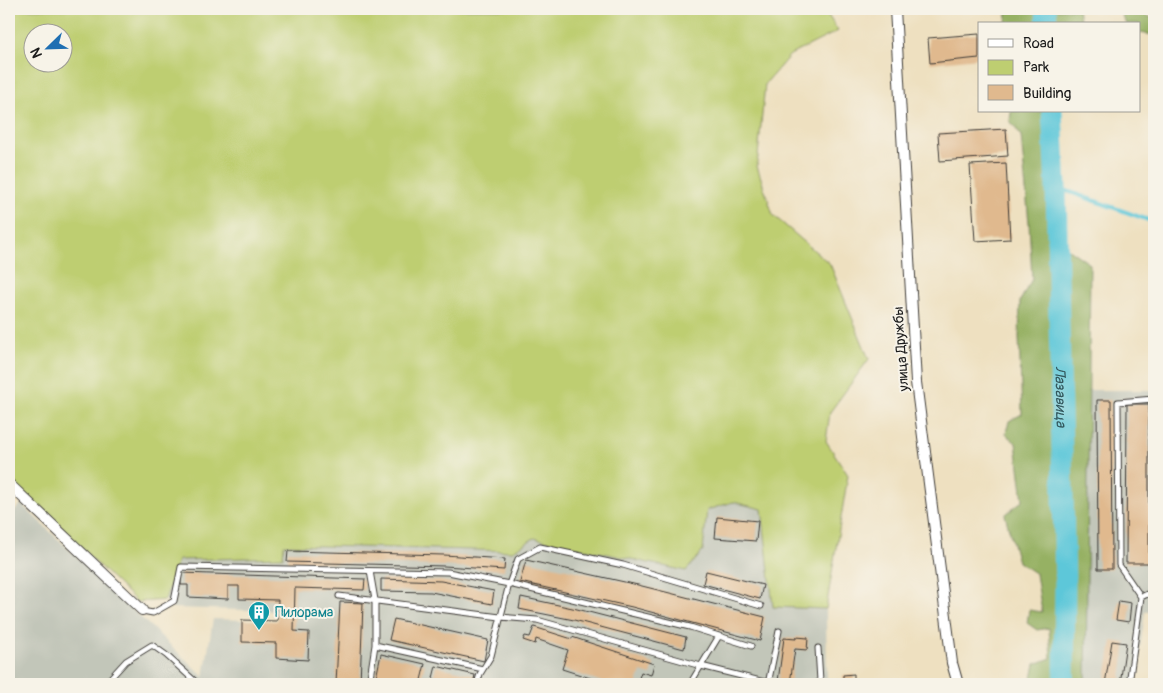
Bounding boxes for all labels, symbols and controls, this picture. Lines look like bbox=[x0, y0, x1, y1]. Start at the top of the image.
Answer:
north arrow bbox=[22, 22, 72, 72]
legend bbox=[978, 22, 1140, 112]
text: Road bbox=[1023, 34, 1054, 53]
text: N bbox=[27, 45, 46, 61]
text: Park bbox=[1023, 58, 1050, 77]
text: Building bbox=[1023, 84, 1071, 103]
street label: улица Дружбы bbox=[890, 306, 913, 393]
water label: Лазавица bbox=[1051, 366, 1071, 428]
building icon: Пилорама bbox=[247, 600, 271, 631]
place label: Пилорама bbox=[275, 604, 333, 621]

